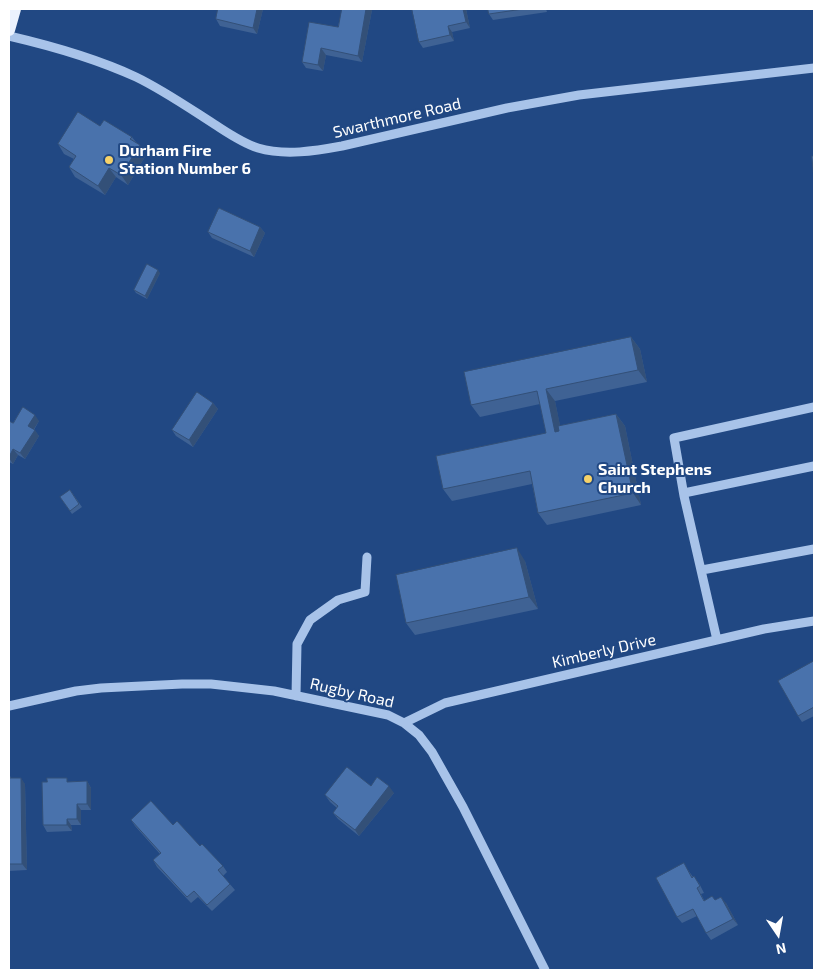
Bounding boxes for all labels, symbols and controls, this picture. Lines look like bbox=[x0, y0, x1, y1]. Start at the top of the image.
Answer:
street label: Swarthmore Road bbox=[331, 94, 463, 142]
place label: Durham Fire Station Number 6 bbox=[119, 141, 251, 179]
marker: Durham Fire Station Number 6 bbox=[103, 154, 115, 166]
place label: Saint Stephens Church bbox=[598, 460, 712, 498]
marker: Saint Stephens Church bbox=[582, 473, 594, 485]
street label: Kimberly Drive bbox=[550, 630, 658, 672]
street label: Rugby Road bbox=[308, 674, 396, 712]
north arrow bbox=[753, 909, 803, 959]
text: N bbox=[775, 940, 788, 959]

